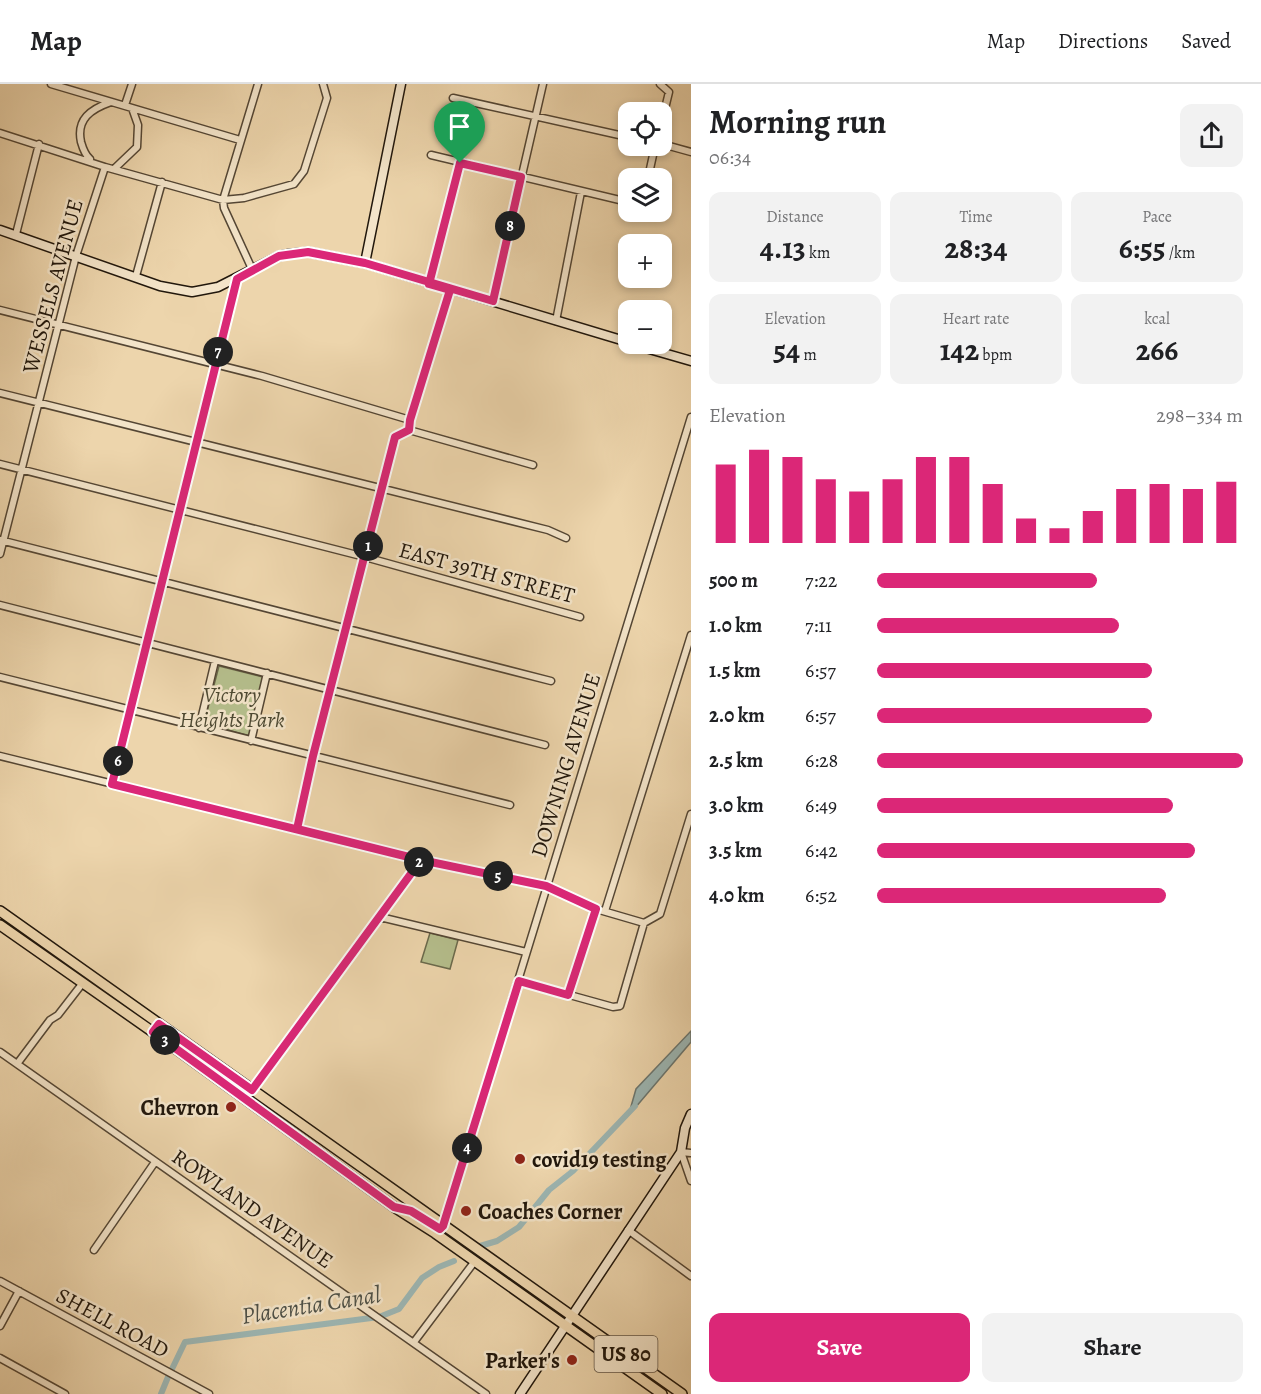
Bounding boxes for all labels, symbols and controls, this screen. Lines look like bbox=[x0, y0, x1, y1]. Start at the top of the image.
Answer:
text: Map bbox=[30, 22, 82, 60]
text: Map bbox=[987, 27, 1025, 55]
text: Directions bbox=[1058, 27, 1148, 55]
text: Saved bbox=[1181, 27, 1231, 55]
text: Morning run bbox=[709, 99, 886, 144]
pin bbox=[434, 101, 485, 163]
map controls bbox=[618, 102, 672, 354]
button: locate bbox=[618, 102, 672, 156]
button: share bbox=[1180, 104, 1243, 167]
icon: arrive bbox=[443, 110, 476, 143]
text: 06:34 bbox=[709, 144, 751, 171]
button: layers bbox=[618, 168, 672, 222]
street label: WESSELS AVENUE bbox=[15, 196, 91, 378]
text: Distance bbox=[766, 206, 824, 228]
text: Time bbox=[959, 206, 993, 228]
text: Pace bbox=[1142, 206, 1172, 228]
pin: 8 bbox=[495, 211, 525, 241]
text: 8 bbox=[506, 215, 514, 237]
text: 4.13 bbox=[760, 228, 806, 268]
text: 28:34 bbox=[944, 228, 1008, 268]
text: 6:55 bbox=[1119, 228, 1166, 268]
button: + bbox=[618, 234, 672, 288]
text: km bbox=[806, 242, 830, 264]
text: /km bbox=[1166, 242, 1195, 264]
button: − bbox=[618, 300, 672, 354]
text: Elevation bbox=[764, 308, 826, 330]
text: Heart rate bbox=[943, 308, 1009, 330]
text: kcal bbox=[1144, 308, 1170, 330]
text: 54 bbox=[773, 330, 800, 370]
text: 142 bbox=[940, 330, 979, 370]
text: 266 bbox=[1136, 330, 1178, 370]
pin: 7 bbox=[203, 337, 233, 367]
text: 7 bbox=[215, 341, 221, 363]
text: m bbox=[800, 344, 817, 366]
text: bpm bbox=[979, 344, 1012, 366]
text: Elevation bbox=[709, 402, 786, 429]
text: 298–334 m bbox=[1156, 402, 1243, 429]
pin: 1 bbox=[353, 531, 383, 561]
text: 1 bbox=[365, 535, 371, 557]
street label: EAST 39TH STREET bbox=[395, 535, 578, 611]
text: 500 m bbox=[709, 567, 758, 594]
text: 7:22 bbox=[805, 567, 837, 594]
text: 1.0 km bbox=[709, 612, 762, 639]
text: 7:11 bbox=[805, 612, 832, 639]
text: 1.5 km bbox=[709, 657, 761, 684]
text: 6:57 bbox=[805, 657, 836, 684]
street label: DOWNING AVENUE bbox=[524, 669, 608, 861]
park label: Victory Heights Park bbox=[179, 680, 285, 735]
text: 2.0 km bbox=[709, 702, 765, 729]
text: 6:57 bbox=[805, 702, 836, 729]
pin: 6 bbox=[103, 746, 133, 776]
text: 2.5 km bbox=[709, 747, 763, 774]
text: 6:28 bbox=[805, 747, 838, 774]
text: 6 bbox=[114, 750, 122, 772]
text: 3.0 km bbox=[709, 792, 764, 819]
text: 6:49 bbox=[805, 792, 837, 819]
text: 3.5 km bbox=[709, 837, 762, 864]
text: 6:42 bbox=[805, 837, 838, 864]
pin: 2 bbox=[404, 847, 434, 877]
text: 2 bbox=[415, 851, 423, 873]
pin: 5 bbox=[483, 861, 513, 891]
text: 5 bbox=[495, 865, 501, 887]
text: 4.0 km bbox=[709, 882, 765, 909]
text: 6:52 bbox=[805, 882, 837, 909]
pin: 3 bbox=[150, 1025, 180, 1055]
text: 3 bbox=[162, 1029, 168, 1051]
place label: Chevron bbox=[140, 1093, 219, 1123]
marker: Chevron bbox=[224, 1100, 238, 1114]
pin: 4 bbox=[452, 1133, 482, 1163]
text: 4 bbox=[463, 1137, 471, 1159]
street label: ROWLAND AVENUE bbox=[166, 1142, 339, 1276]
place label: covid19 testing bbox=[532, 1145, 667, 1175]
marker: covid19 testing bbox=[513, 1152, 527, 1166]
place label: Coaches Corner bbox=[478, 1197, 623, 1227]
marker: Coaches Corner bbox=[459, 1204, 473, 1218]
water label: Placentia Canal bbox=[239, 1278, 383, 1332]
street label: SHELL ROAD bbox=[51, 1281, 174, 1365]
button: Save bbox=[709, 1313, 970, 1382]
button: Share bbox=[982, 1313, 1243, 1382]
road number: US 80 bbox=[594, 1336, 658, 1372]
place label: Parker's bbox=[485, 1346, 560, 1376]
marker: Parker's bbox=[565, 1353, 579, 1367]

